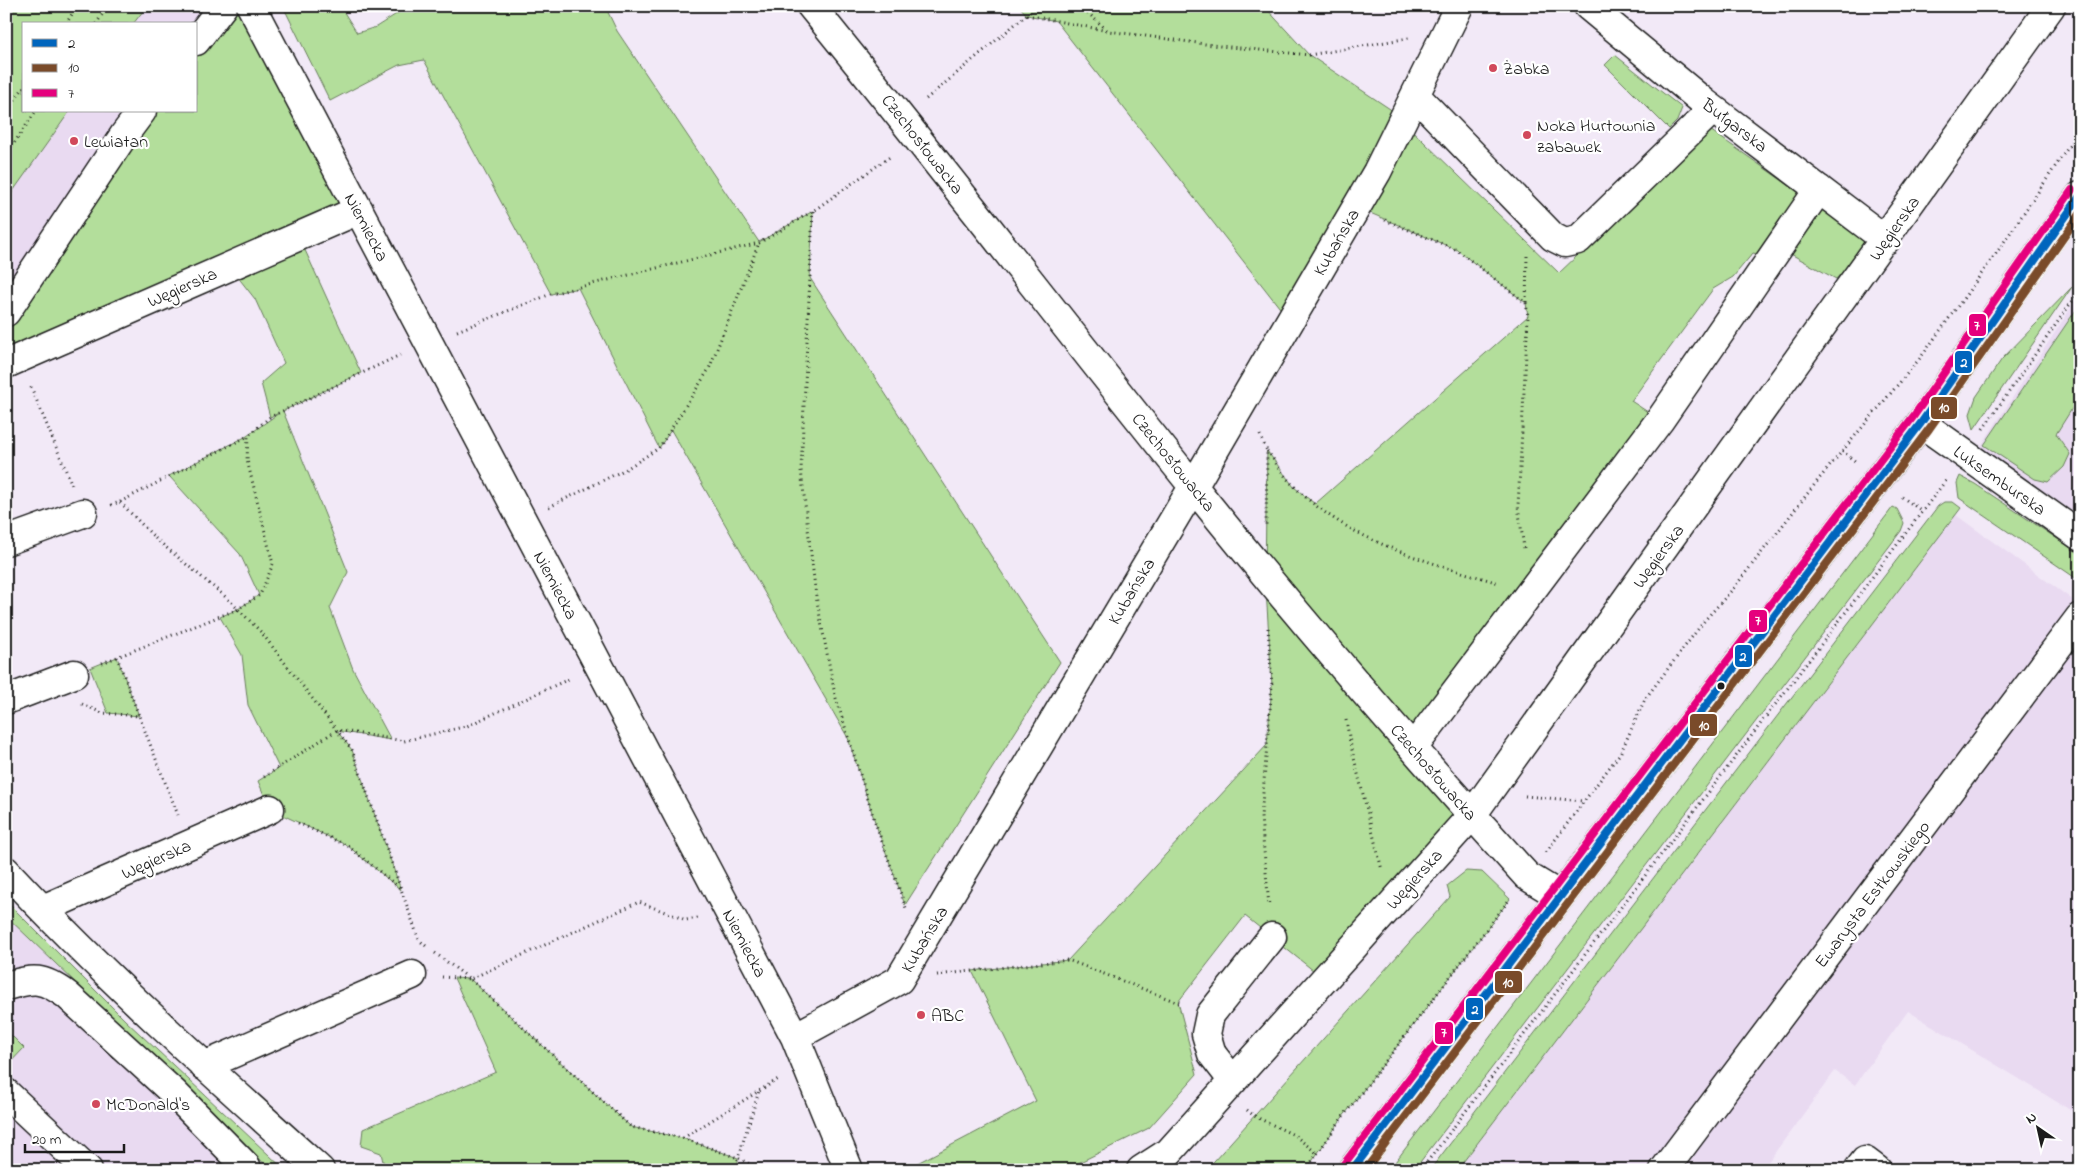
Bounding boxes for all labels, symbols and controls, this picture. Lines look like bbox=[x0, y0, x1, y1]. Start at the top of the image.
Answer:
legend bbox=[22, 22, 198, 112]
text: 2 bbox=[68, 33, 76, 55]
text: 10 bbox=[68, 57, 80, 79]
place label: Żabka bbox=[1503, 57, 1550, 83]
marker: Żabka bbox=[1487, 62, 1499, 74]
text: 7 bbox=[68, 83, 74, 105]
street label: Czechosłowacka bbox=[874, 90, 969, 201]
street label: Bułgarska bbox=[1694, 93, 1772, 161]
place label: Noka Hurtownia zabawek bbox=[1537, 114, 1655, 161]
marker: Noka Hurtownia zabawek bbox=[1521, 129, 1533, 141]
place label: Lewiatan bbox=[84, 130, 148, 156]
marker: Lewiatan bbox=[68, 135, 80, 147]
street label: Niemiecka bbox=[336, 189, 394, 267]
street label: Węgierska bbox=[1864, 191, 1928, 267]
street label: Kubańska bbox=[1308, 205, 1367, 281]
street label: Węgierska bbox=[144, 262, 222, 317]
line badge: 7 bbox=[1968, 313, 1987, 337]
text: 7 bbox=[1974, 316, 1980, 337]
line badge: 2 bbox=[1954, 350, 1973, 374]
text: 2 bbox=[1960, 353, 1968, 374]
line badge: 10 bbox=[1930, 396, 1958, 420]
text: 10 bbox=[1939, 398, 1949, 419]
street label: Czechosłowacka bbox=[1124, 408, 1221, 519]
street label: Luksemburska bbox=[1947, 440, 2051, 523]
street label: Węgierska bbox=[1627, 520, 1693, 595]
street label: Niemiecka bbox=[525, 547, 583, 625]
street label: Kubańska bbox=[1103, 554, 1163, 630]
line badge: 7 bbox=[1748, 609, 1768, 633]
text: 7 bbox=[1755, 611, 1761, 632]
line badge: 2 bbox=[1734, 644, 1753, 668]
text: 2 bbox=[1739, 647, 1747, 668]
unlabelled marker bbox=[1716, 681, 1726, 691]
line badge: 10 bbox=[1689, 713, 1718, 737]
text: 10 bbox=[1699, 716, 1709, 737]
street label: Czechosłowacka bbox=[1383, 719, 1482, 828]
street label: Ewarysta Estkowskiego bbox=[1810, 816, 1938, 975]
street label: Węgierska bbox=[118, 834, 196, 889]
street label: Węgierska bbox=[1381, 844, 1451, 917]
street label: Kubańska bbox=[896, 902, 956, 978]
street label: Niemiecka bbox=[714, 905, 772, 983]
line badge: 10 bbox=[1494, 970, 1523, 994]
text: 10 bbox=[1503, 973, 1513, 994]
line badge: 2 bbox=[1465, 997, 1484, 1021]
text: 2 bbox=[1471, 1000, 1479, 1021]
place label: ABC bbox=[931, 1004, 964, 1030]
marker: ABC bbox=[915, 1009, 927, 1021]
line badge: 7 bbox=[1434, 1021, 1454, 1045]
text: 7 bbox=[1441, 1023, 1447, 1044]
place label: McDonald's bbox=[106, 1093, 190, 1119]
marker: McDonald's bbox=[90, 1098, 102, 1110]
north arrow bbox=[2014, 1104, 2064, 1154]
text: N bbox=[2022, 1107, 2041, 1130]
scale bar bbox=[25, 1121, 124, 1153]
text: 20 m bbox=[32, 1129, 62, 1151]

